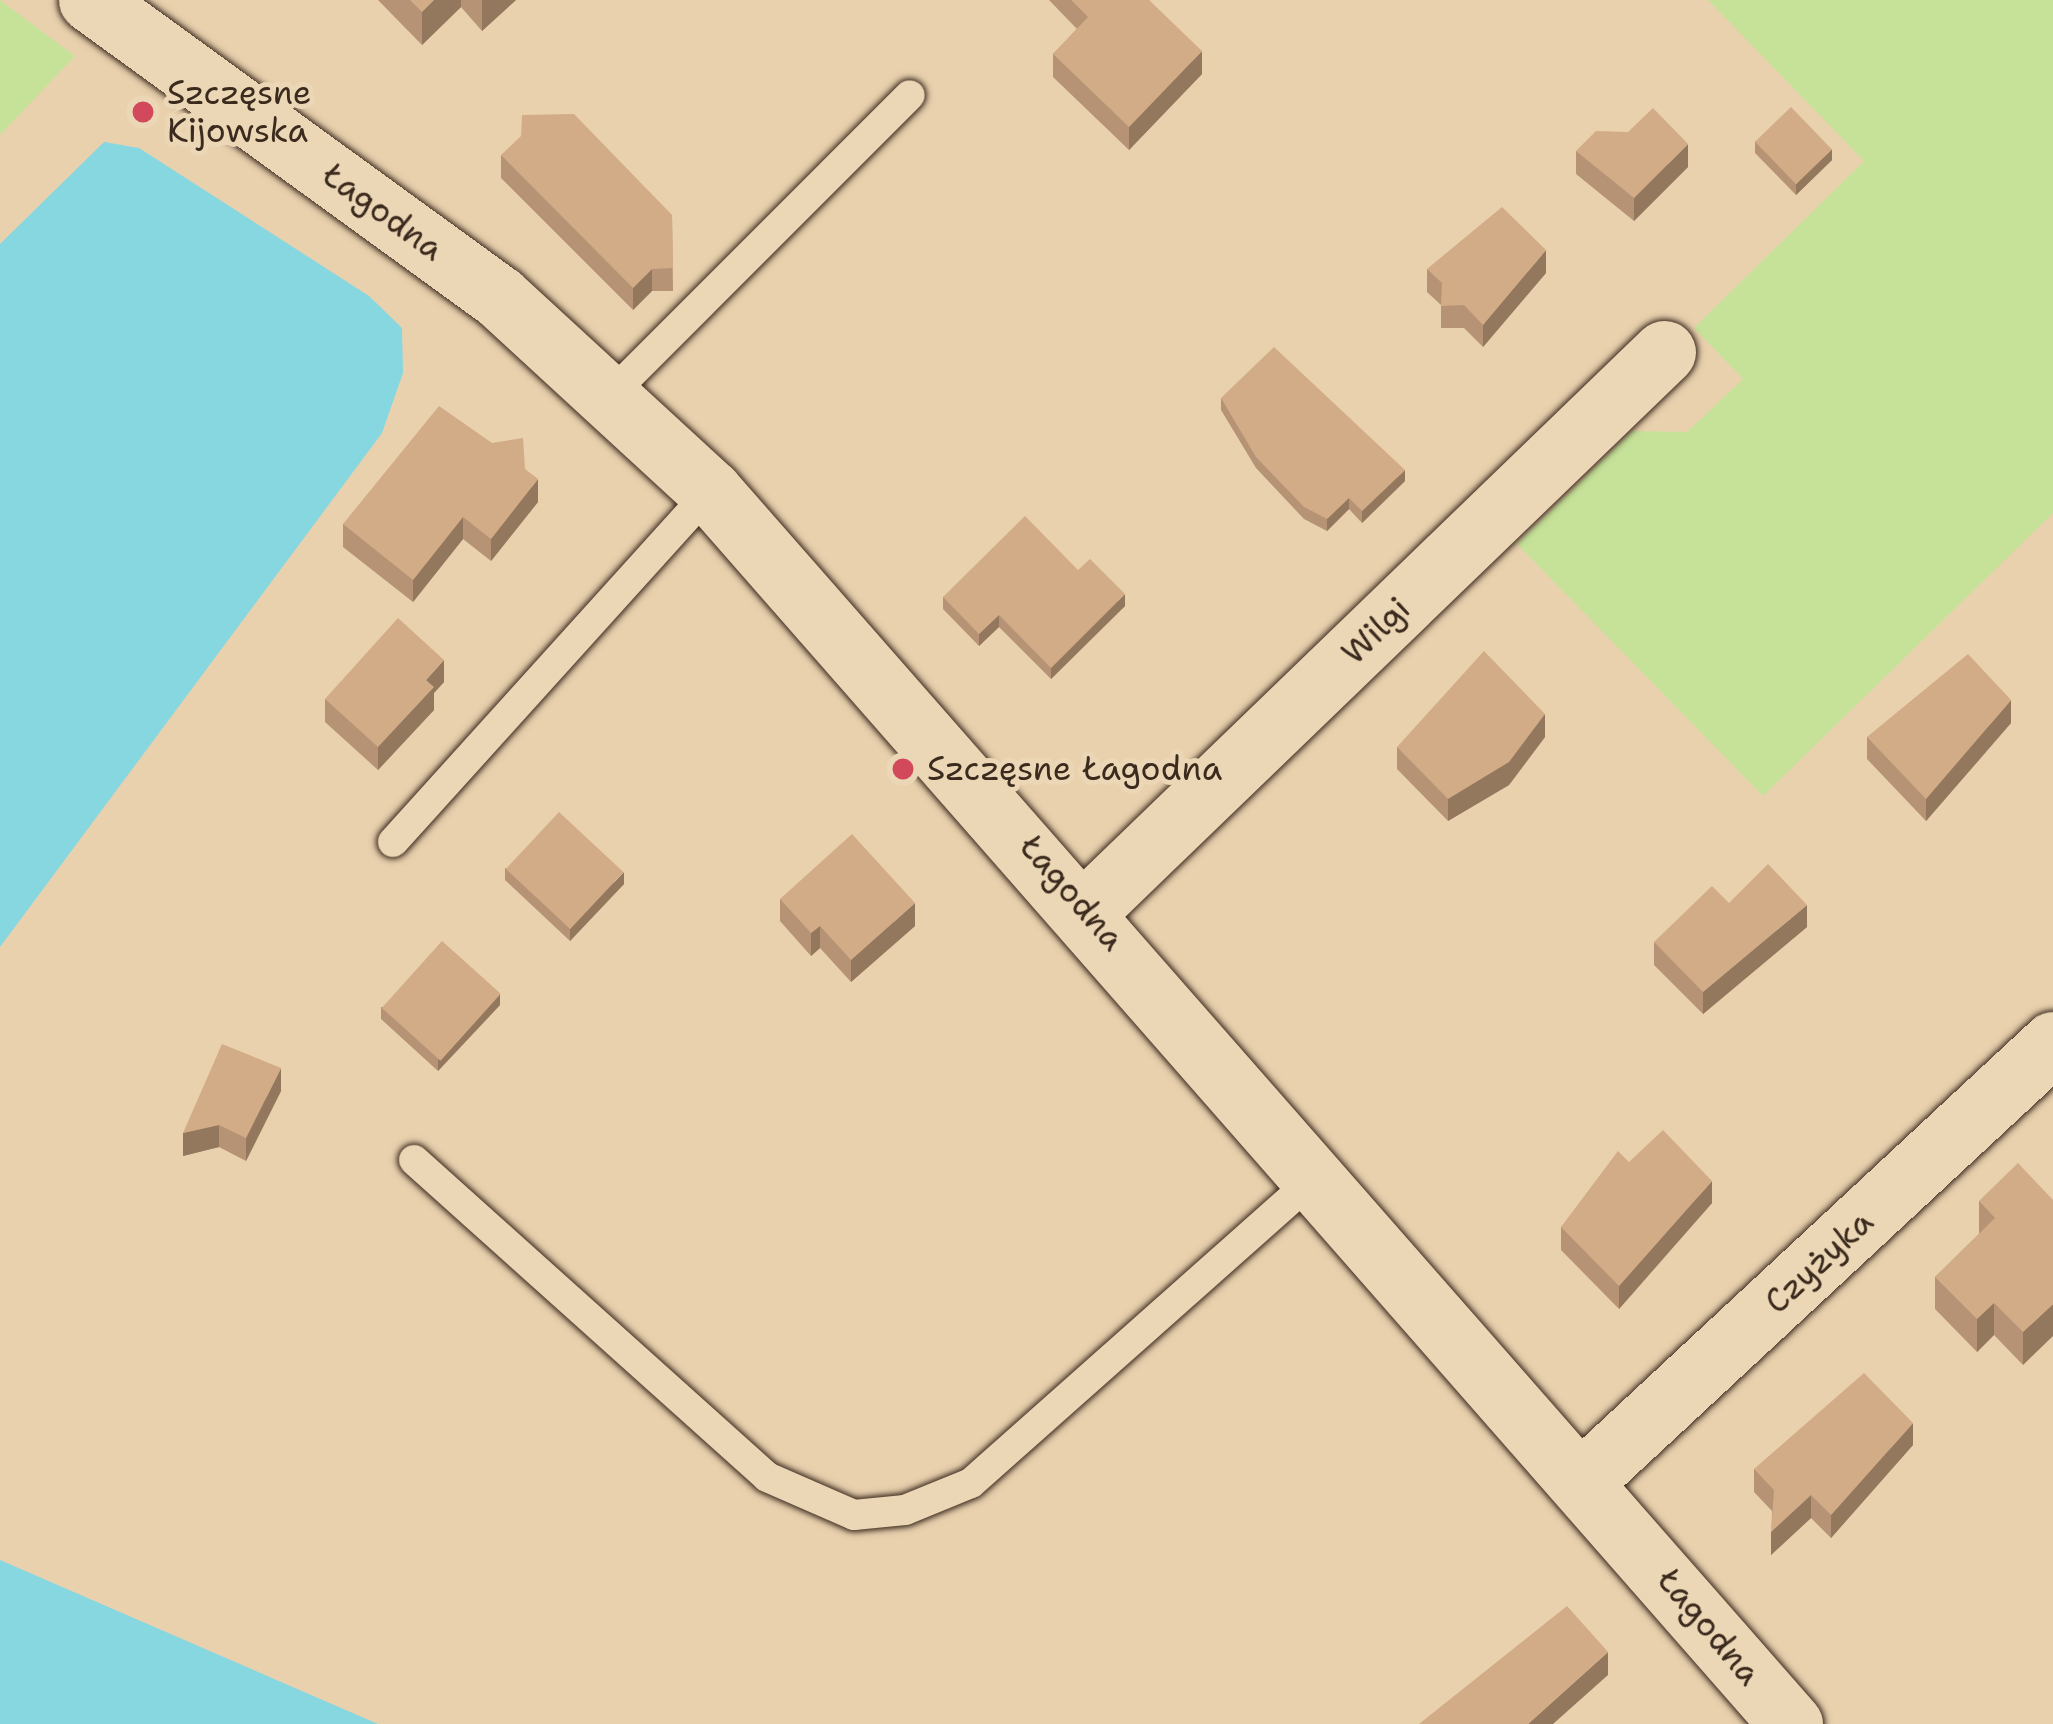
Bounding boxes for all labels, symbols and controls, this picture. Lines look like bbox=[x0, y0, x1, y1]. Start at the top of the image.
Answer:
place label: Szczęsne Kijowska bbox=[167, 73, 312, 151]
marker: Szczęsne Kijowska bbox=[130, 99, 156, 125]
street label: Łagodna bbox=[315, 155, 451, 269]
street label: Wilgi bbox=[1334, 589, 1418, 673]
place label: Szczęsne Łagodna bbox=[927, 749, 1222, 789]
marker: Szczęsne Łagodna bbox=[890, 756, 916, 782]
street label: Łagodna bbox=[1011, 827, 1133, 959]
street label: Czyżyka bbox=[1757, 1202, 1881, 1322]
street label: Łagodna bbox=[1649, 1561, 1769, 1693]

